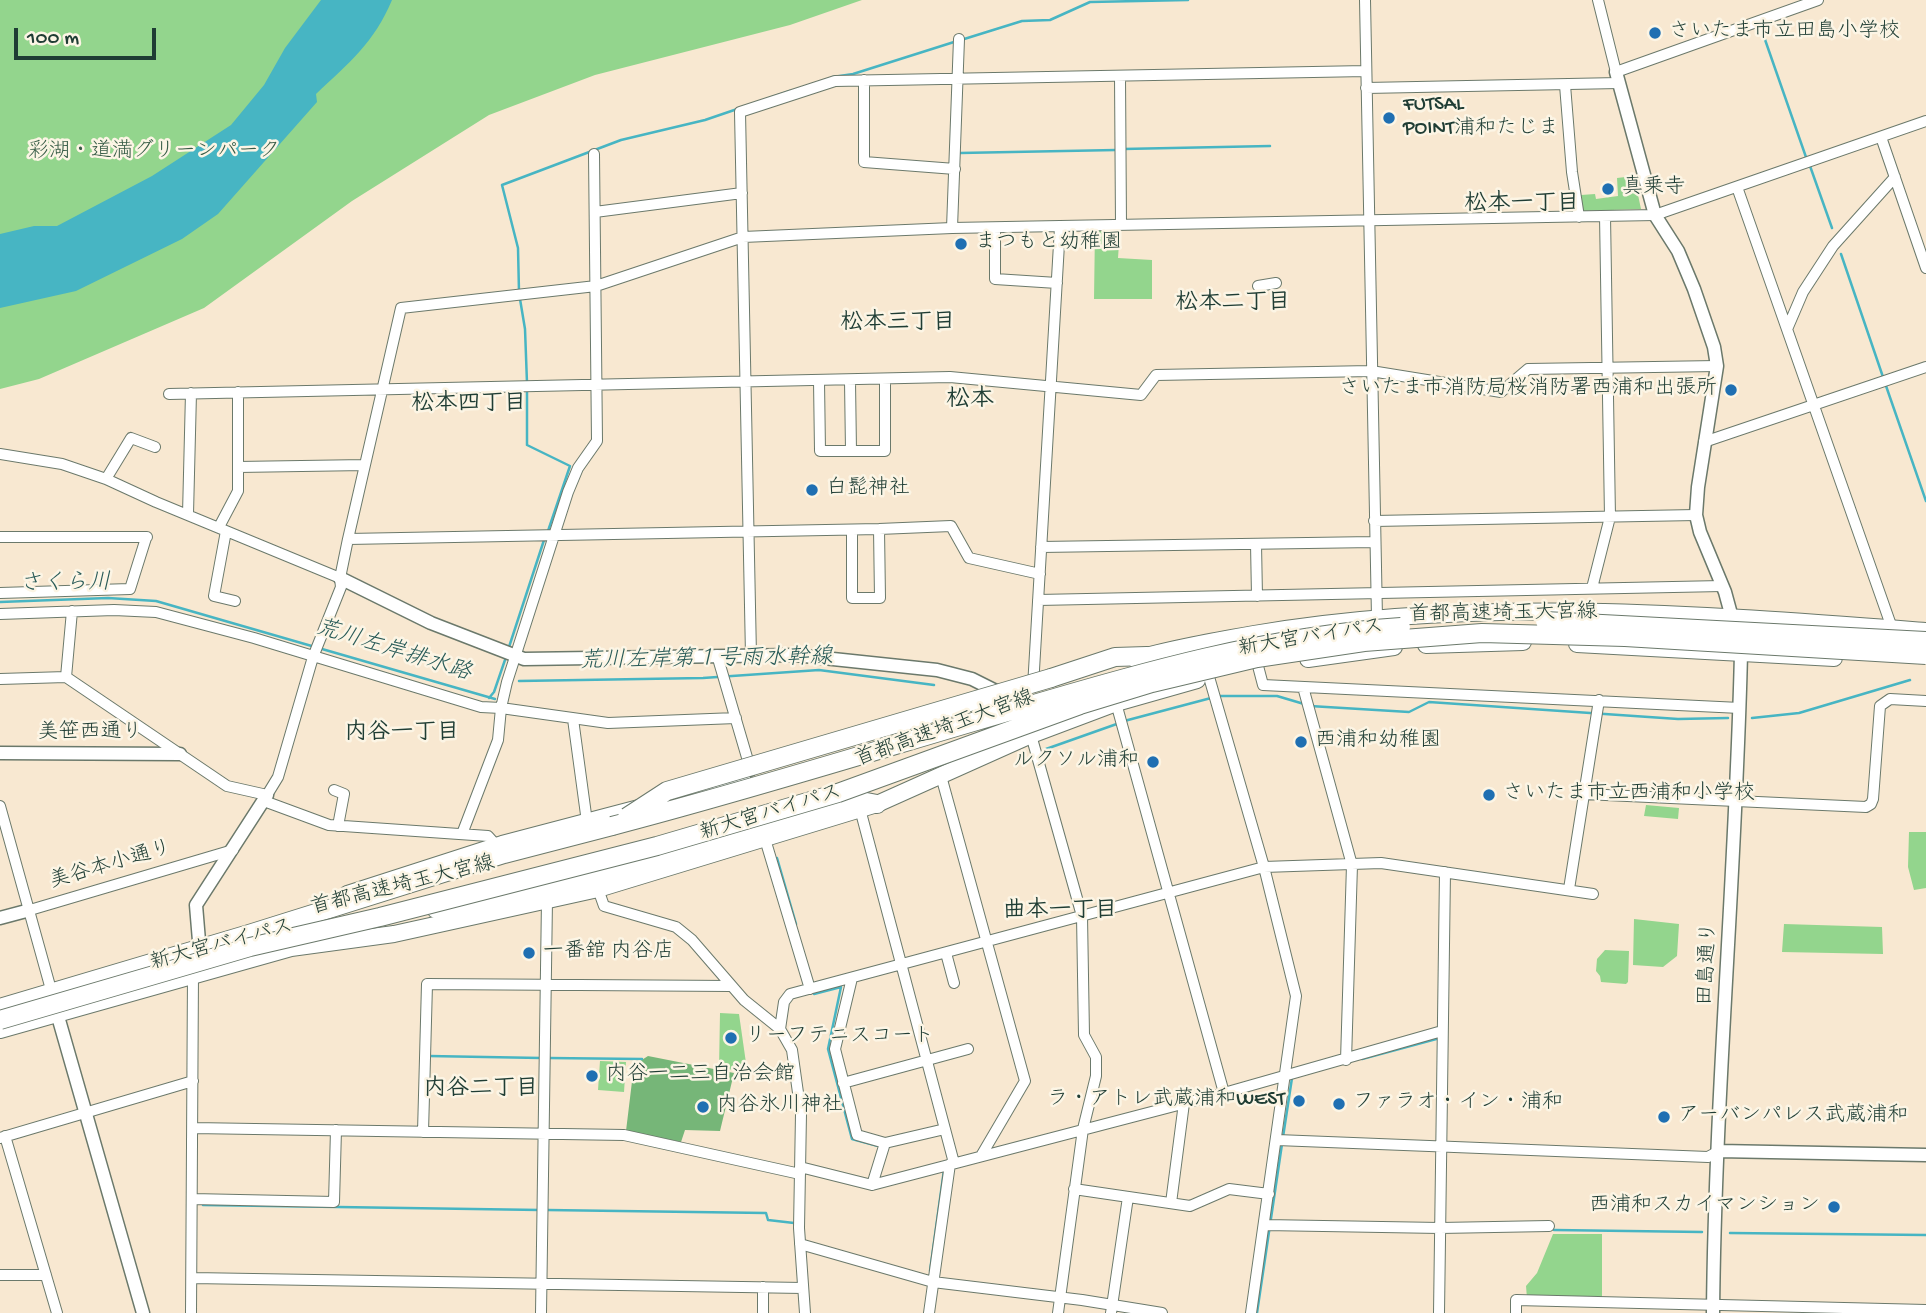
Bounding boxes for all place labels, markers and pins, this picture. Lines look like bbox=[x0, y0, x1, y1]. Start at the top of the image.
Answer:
place label: さいたま市立田島小学校 bbox=[1669, 20, 1900, 46]
marker: さいたま市立田島小学校 bbox=[1647, 25, 1663, 41]
place label: FUTSAL POINT浦和たじま bbox=[1403, 93, 1559, 143]
marker: FUTSAL POINT浦和たじま bbox=[1381, 110, 1397, 126]
place label: 真乗寺 bbox=[1622, 176, 1685, 202]
marker: 真乗寺 bbox=[1600, 181, 1616, 197]
place label: まつもと幼稚園 bbox=[975, 231, 1122, 257]
marker: まつもと幼稚園 bbox=[953, 236, 969, 252]
place label: さいたま市消防局桜消防署西浦和出張所 bbox=[1339, 377, 1717, 403]
marker: さいたま市消防局桜消防署西浦和出張所 bbox=[1723, 382, 1739, 398]
place label: 白髭神社 bbox=[826, 477, 910, 503]
marker: 白髭神社 bbox=[804, 482, 820, 498]
place label: 西浦和幼稚園 bbox=[1315, 729, 1441, 755]
marker: 西浦和幼稚園 bbox=[1293, 734, 1309, 750]
place label: ルクソル浦和 bbox=[1013, 749, 1139, 775]
marker: ルクソル浦和 bbox=[1145, 754, 1161, 770]
place label: さいたま市立西浦和小学校 bbox=[1503, 782, 1755, 808]
marker: さいたま市立西浦和小学校 bbox=[1481, 787, 1497, 803]
place label: 一番舘 内谷店 bbox=[543, 940, 674, 966]
marker: 一番舘 内谷店 bbox=[521, 945, 537, 961]
place label: リーフテニスコート bbox=[745, 1025, 934, 1051]
marker: リーフテニスコート bbox=[723, 1030, 739, 1046]
place label: 内谷一二三自治会館 bbox=[606, 1063, 795, 1089]
marker: 内谷一二三自治会館 bbox=[584, 1068, 600, 1084]
place label: ラ・アトレ武蔵浦和WEST bbox=[1047, 1088, 1285, 1114]
place label: ファラオ・イン・浦和 bbox=[1353, 1091, 1563, 1117]
marker: ラ・アトレ武蔵浦和WEST bbox=[1291, 1093, 1307, 1109]
place label: 内谷氷川神社 bbox=[717, 1094, 843, 1120]
marker: ファラオ・イン・浦和 bbox=[1331, 1096, 1347, 1112]
marker: 内谷氷川神社 bbox=[695, 1099, 711, 1115]
place label: アーバンパレス武蔵浦和 bbox=[1678, 1104, 1908, 1130]
marker: アーバンパレス武蔵浦和 bbox=[1656, 1109, 1672, 1125]
place label: 西浦和スカイマンション bbox=[1589, 1194, 1820, 1220]
marker: 西浦和スカイマンション bbox=[1826, 1199, 1842, 1215]

